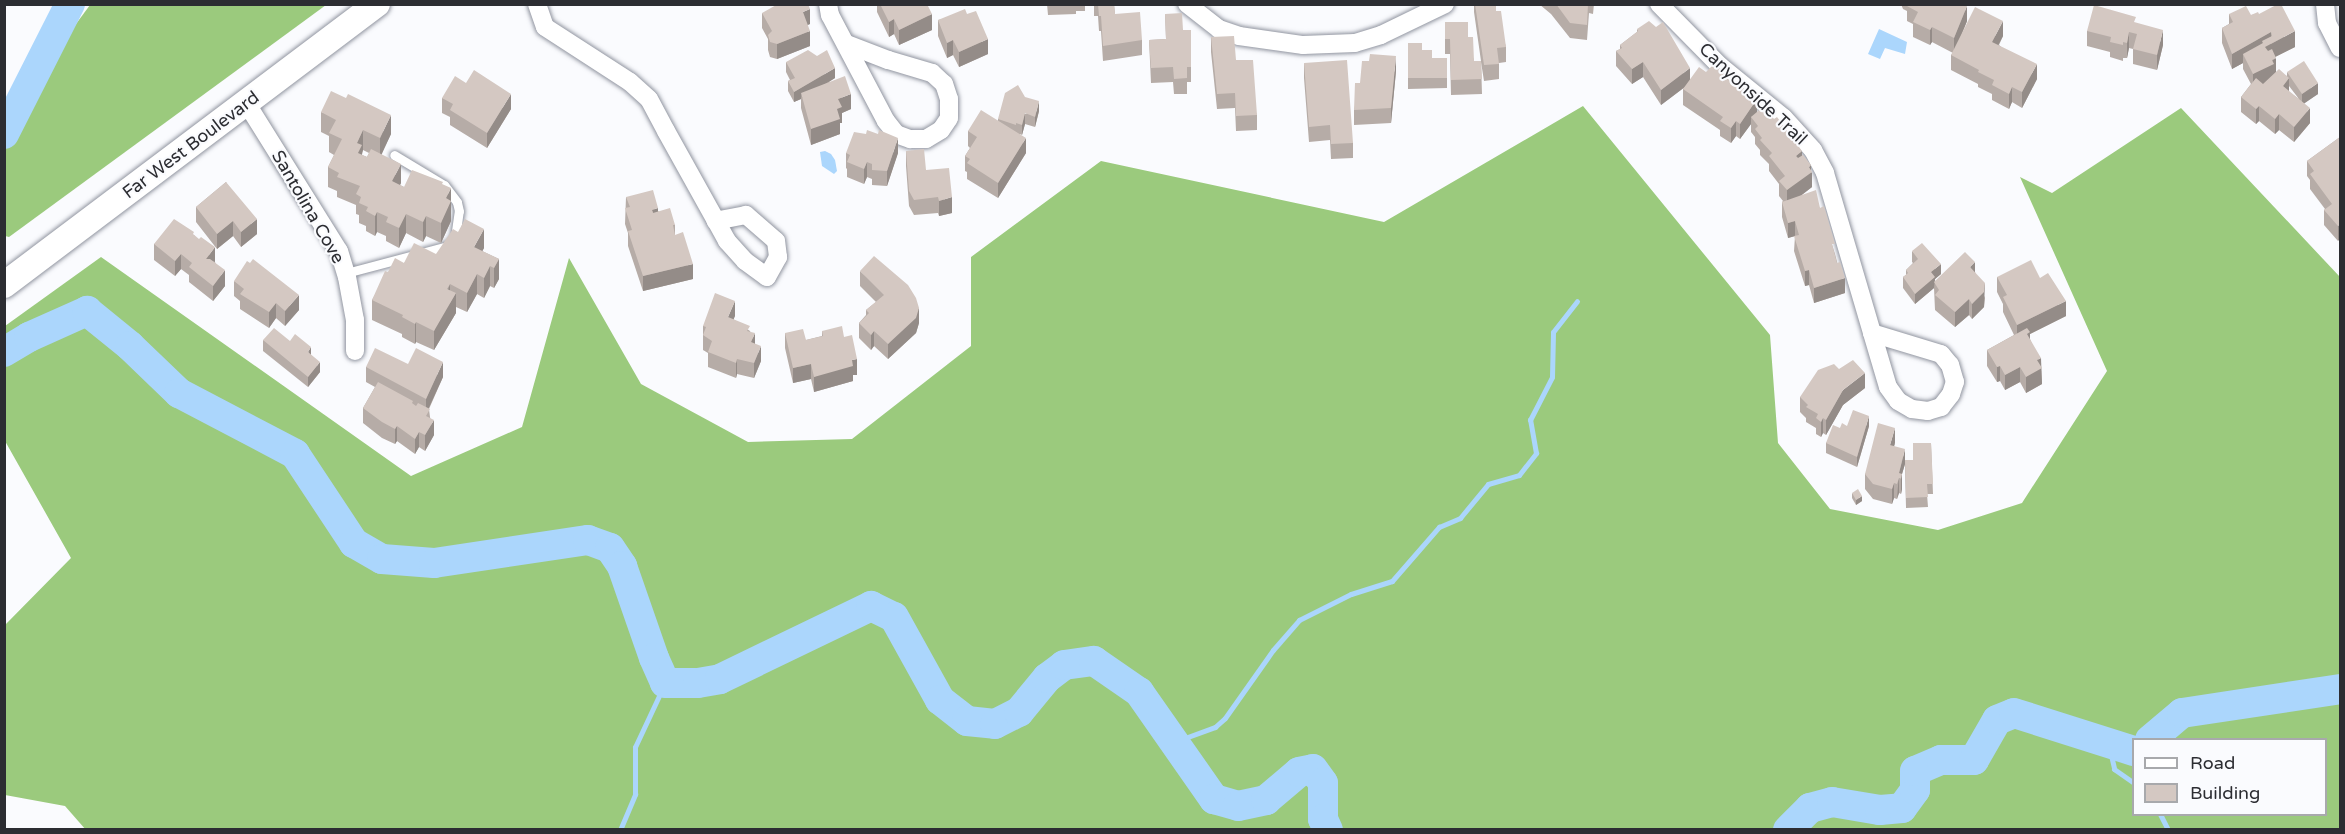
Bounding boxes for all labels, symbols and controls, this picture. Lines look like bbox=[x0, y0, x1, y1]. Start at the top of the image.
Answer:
street label: Canyonside Trail bbox=[1694, 38, 1812, 150]
street label: Far West Boulevard bbox=[118, 87, 264, 203]
street label: Santolina Cove bbox=[267, 147, 349, 267]
legend bbox=[2132, 738, 2327, 816]
text: Road bbox=[2190, 752, 2235, 774]
text: Building bbox=[2190, 782, 2260, 804]

